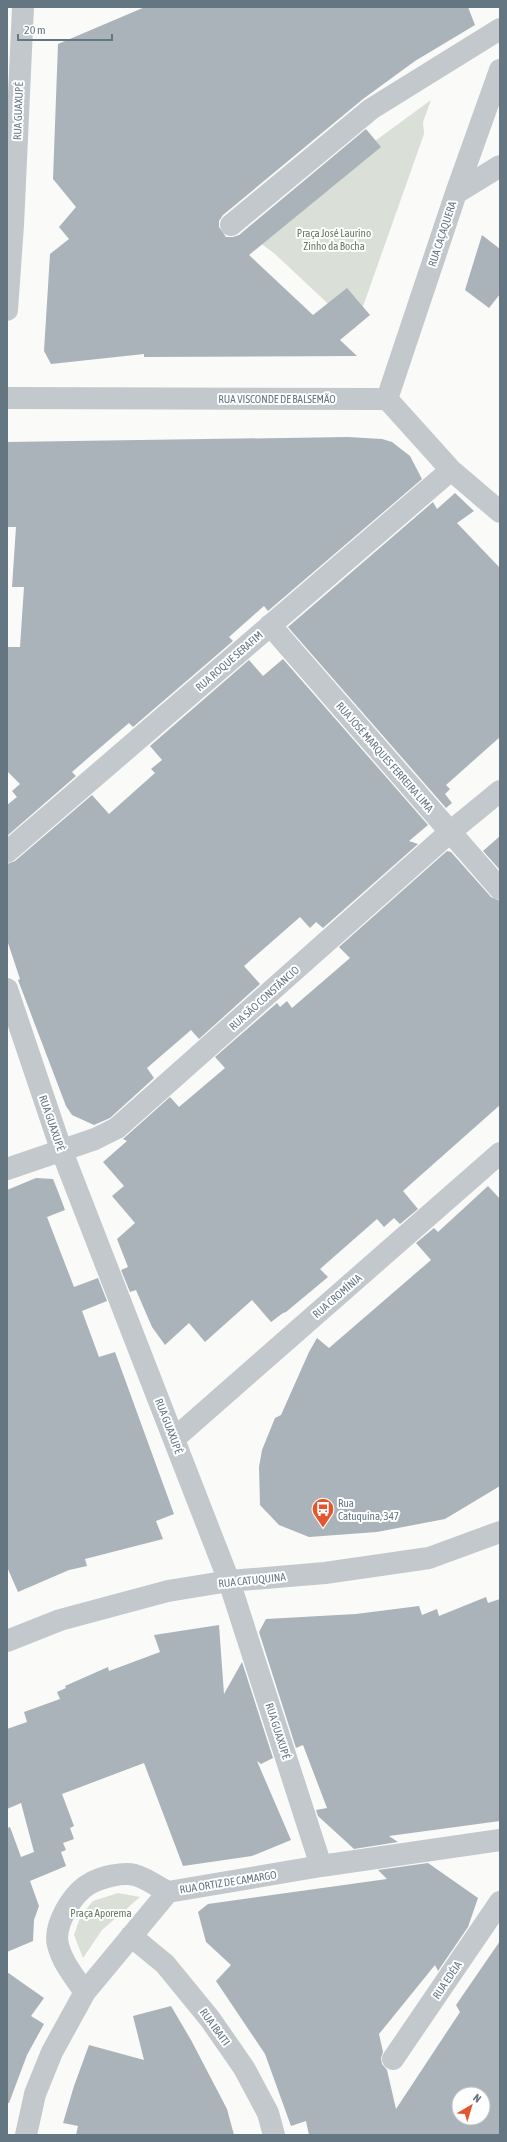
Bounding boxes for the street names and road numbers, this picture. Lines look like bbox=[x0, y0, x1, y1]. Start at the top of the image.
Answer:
street label: RUA GUAXUPÉ bbox=[11, 81, 25, 140]
street label: RUA CAÇAQUERA bbox=[426, 199, 458, 268]
street label: RUA VISCONDE DE BALSEMÃO bbox=[218, 393, 336, 405]
street label: RUA ROQUE SERAFIM bbox=[193, 629, 265, 693]
street label: RUA JOSÉ MARQUES FERREIRA LIMA bbox=[334, 700, 436, 815]
street label: RUA SÃO CONSTÂNCIO bbox=[227, 964, 301, 1032]
street label: RUA GUAXUPÉ bbox=[37, 1094, 67, 1153]
street label: RUA CROMÍNIA bbox=[310, 1271, 364, 1320]
street label: RUA GUAXUPÉ bbox=[153, 1397, 185, 1456]
street label: RUA CATUQUINA bbox=[218, 1570, 287, 1590]
street label: RUA GUAXUPÉ bbox=[263, 1702, 293, 1761]
street label: RUA ORTIZ DE CAMARGO bbox=[179, 1868, 277, 1896]
street label: RUA EDÉIA bbox=[430, 1958, 464, 2001]
street label: RUA IBAITI bbox=[198, 2006, 232, 2048]

